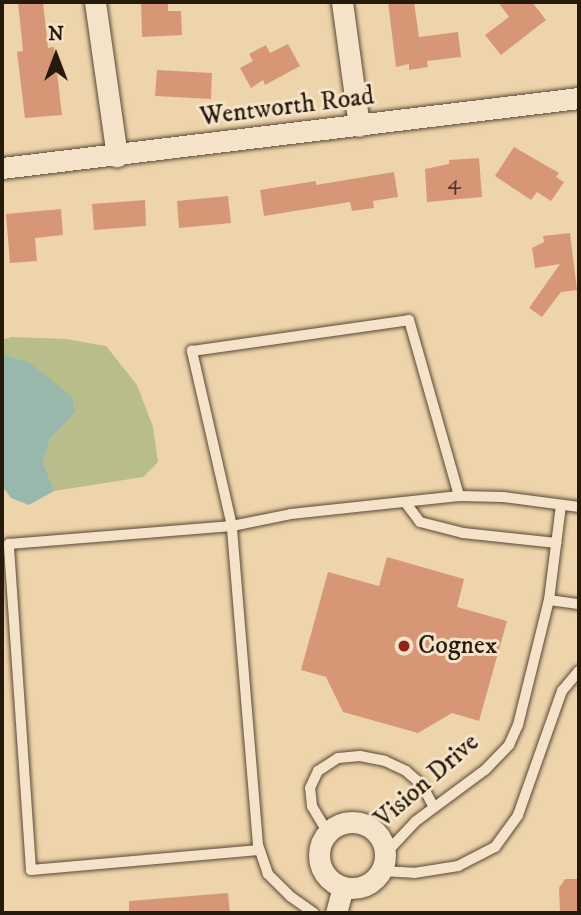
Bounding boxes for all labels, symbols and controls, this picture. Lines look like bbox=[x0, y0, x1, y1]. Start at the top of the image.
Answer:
north arrow bbox=[21, 21, 91, 91]
text: N bbox=[48, 23, 64, 46]
street label: Wentworth Road bbox=[198, 81, 376, 133]
house number: 4 bbox=[447, 169, 461, 197]
place label: Cognex bbox=[418, 630, 498, 662]
marker: Cognex bbox=[396, 638, 412, 654]
street label: Vision Drive bbox=[368, 727, 486, 835]

